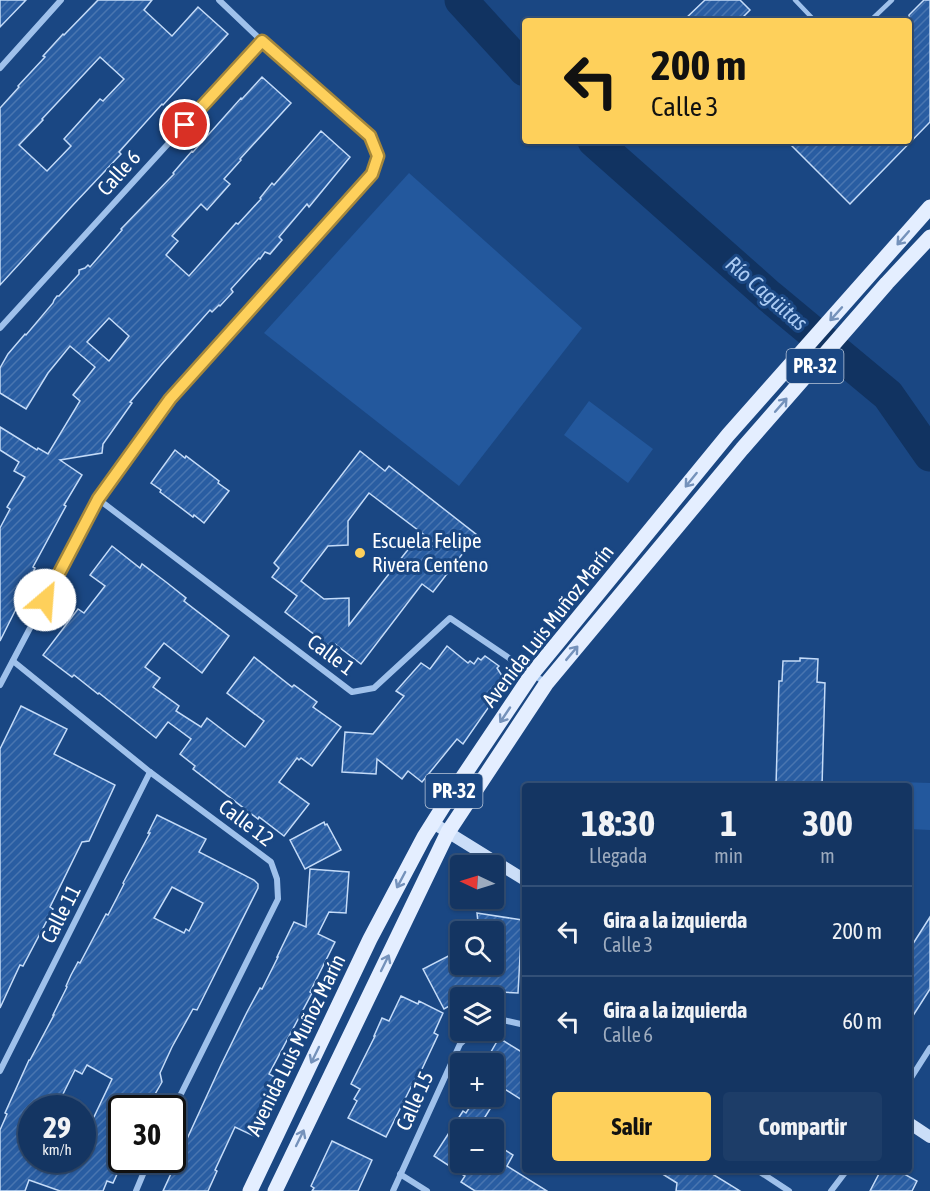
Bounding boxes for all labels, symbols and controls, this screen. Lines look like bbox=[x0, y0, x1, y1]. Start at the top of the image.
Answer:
text: 200 m bbox=[651, 41, 746, 89]
icon: left bbox=[552, 42, 630, 120]
text: Calle 3 bbox=[651, 91, 718, 122]
pin bbox=[159, 99, 210, 150]
icon: arrive bbox=[168, 108, 201, 141]
street label: Calle 6 bbox=[92, 145, 145, 200]
one-way arrow bbox=[896, 230, 909, 246]
water label: Río Cagüitas bbox=[721, 250, 813, 336]
one-way arrow bbox=[829, 306, 843, 321]
road number: PR-32 bbox=[786, 349, 844, 383]
one-way arrow bbox=[774, 397, 787, 413]
one-way arrow bbox=[685, 472, 698, 488]
place label: Escuela Felipe Rivera Centeno bbox=[372, 528, 488, 576]
street label: Avenida Luis Muñoz Marín bbox=[477, 540, 618, 711]
marker: Escuela Felipe Rivera Centeno bbox=[353, 546, 367, 560]
position arrow bbox=[13, 568, 77, 632]
street label: Calle 1 bbox=[303, 629, 360, 680]
one-way arrow bbox=[565, 646, 579, 661]
one-way arrow bbox=[499, 706, 511, 723]
road number: PR-32 bbox=[426, 774, 482, 808]
street label: Calle 12 bbox=[215, 794, 279, 851]
text: 18:30 bbox=[581, 802, 655, 844]
text: 1 bbox=[720, 802, 737, 844]
text: 300 bbox=[802, 802, 853, 844]
text: Llegada bbox=[589, 844, 647, 867]
text: min bbox=[714, 844, 743, 867]
text: m bbox=[820, 844, 835, 867]
north arrow bbox=[450, 855, 504, 909]
map controls bbox=[450, 855, 504, 1173]
one-way arrow bbox=[395, 871, 407, 888]
street label: Calle 11 bbox=[35, 880, 85, 947]
text: Gira a la izquierda bbox=[603, 907, 747, 933]
icon: left bbox=[552, 915, 585, 948]
text: 200 m bbox=[832, 918, 882, 944]
button: search bbox=[450, 921, 504, 975]
text: Calle 3 bbox=[603, 933, 653, 956]
street label: Avenida Luis Muñoz Marín bbox=[241, 950, 349, 1139]
one-way arrow bbox=[380, 954, 392, 972]
button: layers bbox=[450, 987, 504, 1041]
text: Gira a la izquierda bbox=[603, 997, 747, 1023]
icon: left bbox=[552, 1005, 585, 1038]
text: 60 m bbox=[842, 1008, 882, 1034]
text: Calle 6 bbox=[603, 1023, 653, 1046]
one-way arrow bbox=[308, 1045, 320, 1063]
button: + bbox=[450, 1053, 504, 1107]
street label: Calle 15 bbox=[390, 1067, 438, 1134]
button: Salir bbox=[552, 1092, 711, 1161]
button: Compartir bbox=[723, 1092, 882, 1161]
speed limit sign: 30 bbox=[108, 1095, 186, 1173]
text: 29 bbox=[43, 1110, 71, 1144]
button: − bbox=[450, 1119, 504, 1173]
one-way arrow bbox=[295, 1130, 307, 1148]
text: km/h bbox=[42, 1141, 72, 1158]

